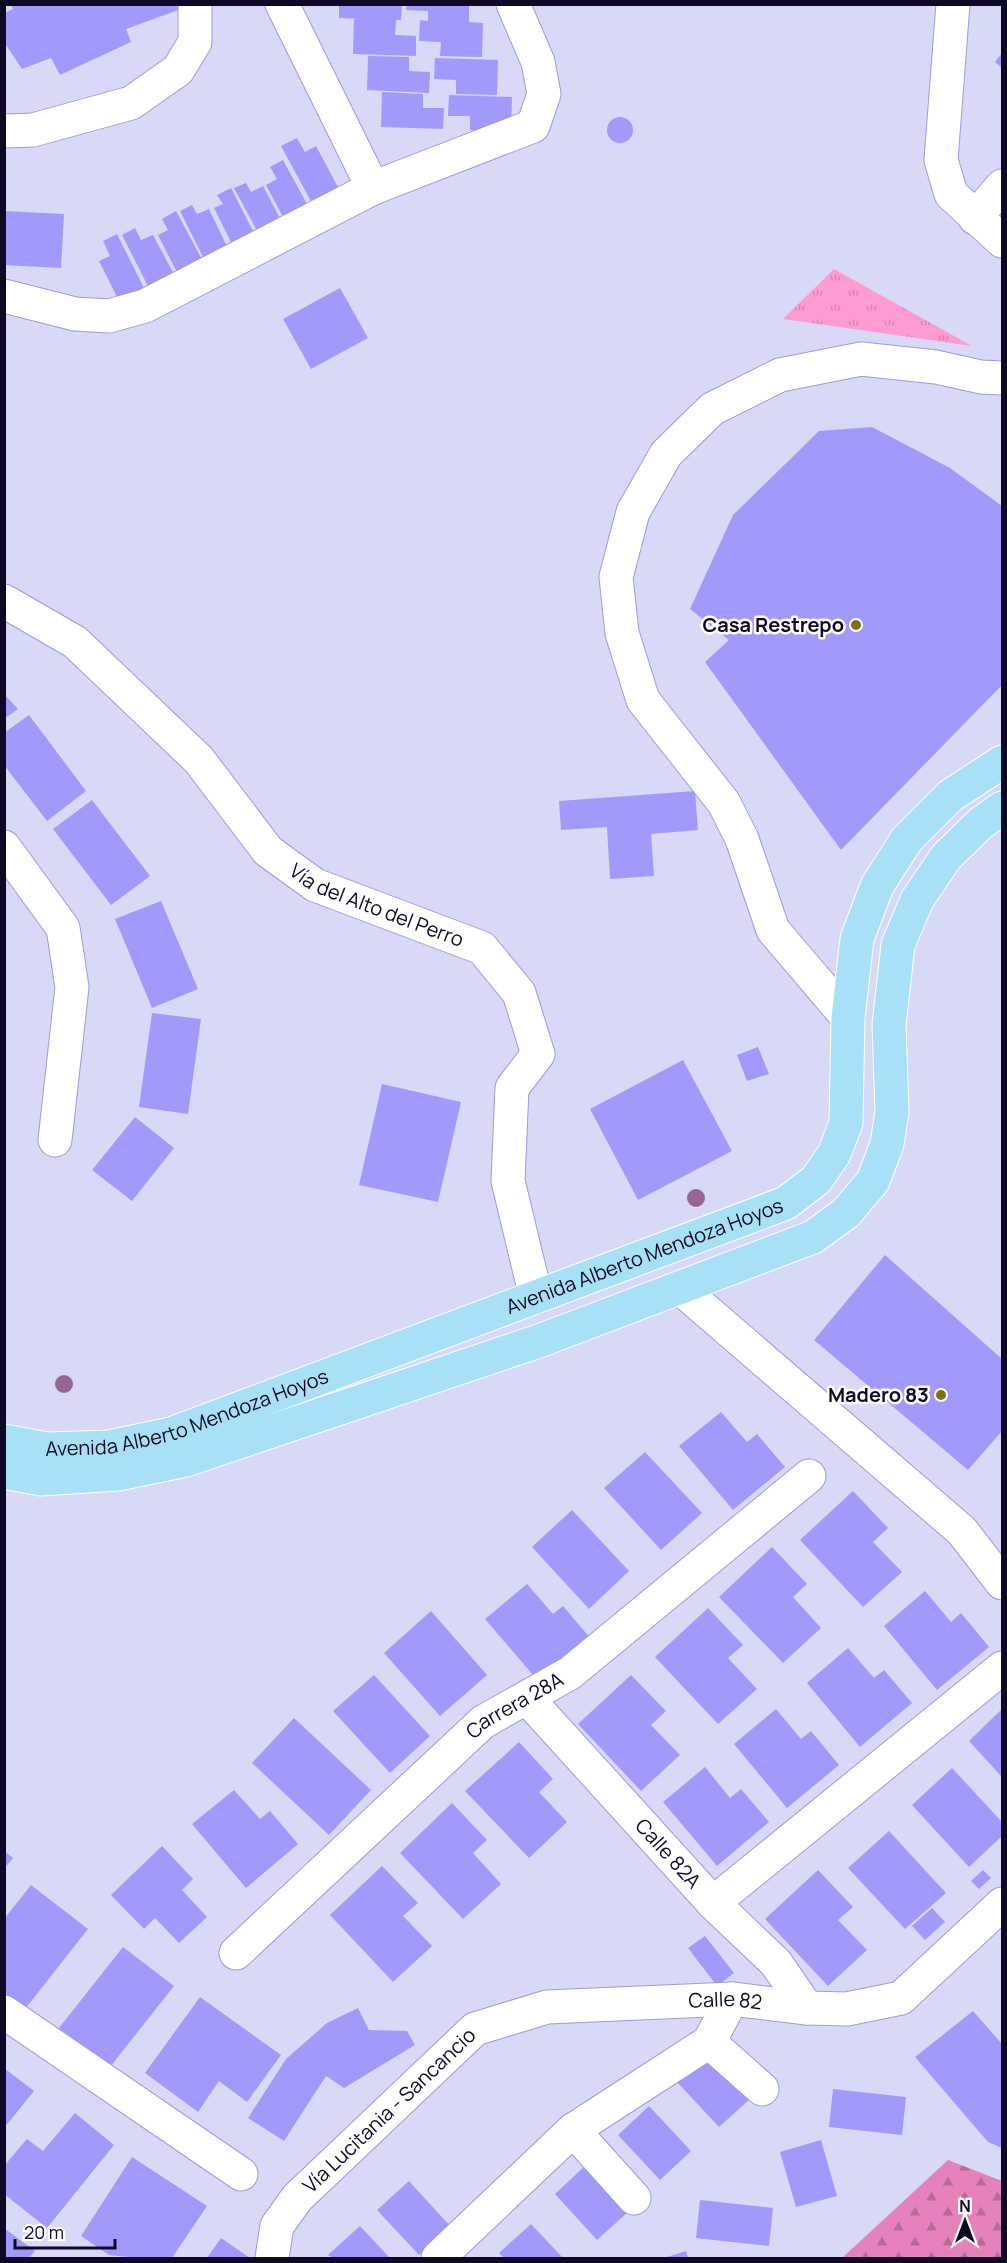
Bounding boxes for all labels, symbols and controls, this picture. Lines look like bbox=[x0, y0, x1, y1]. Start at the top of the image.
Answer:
place label: Casa Restrepo bbox=[702, 611, 844, 638]
marker: Casa Restrepo bbox=[849, 618, 863, 632]
street label: Vía del Alto del Perro bbox=[284, 857, 468, 953]
street label: Avenida Alberto Mendoza Hoyos bbox=[502, 1191, 787, 1320]
street label: Avenida Alberto Mendoza Hoyos bbox=[45, 1362, 332, 1462]
place label: Madero 83 bbox=[828, 1381, 929, 1408]
marker: Madero 83 bbox=[934, 1388, 948, 1402]
street label: Carrera 28A bbox=[460, 1665, 568, 1744]
street label: Calle 82A bbox=[630, 1812, 708, 1894]
street label: Calle 82 bbox=[688, 1985, 764, 2015]
street label: Vía Lucitania - Sancancio bbox=[297, 2021, 481, 2199]
north arrow bbox=[935, 2191, 995, 2251]
text: N bbox=[959, 2195, 971, 2217]
scale bar bbox=[15, 2212, 116, 2250]
text: 20 m bbox=[24, 2220, 64, 2244]

